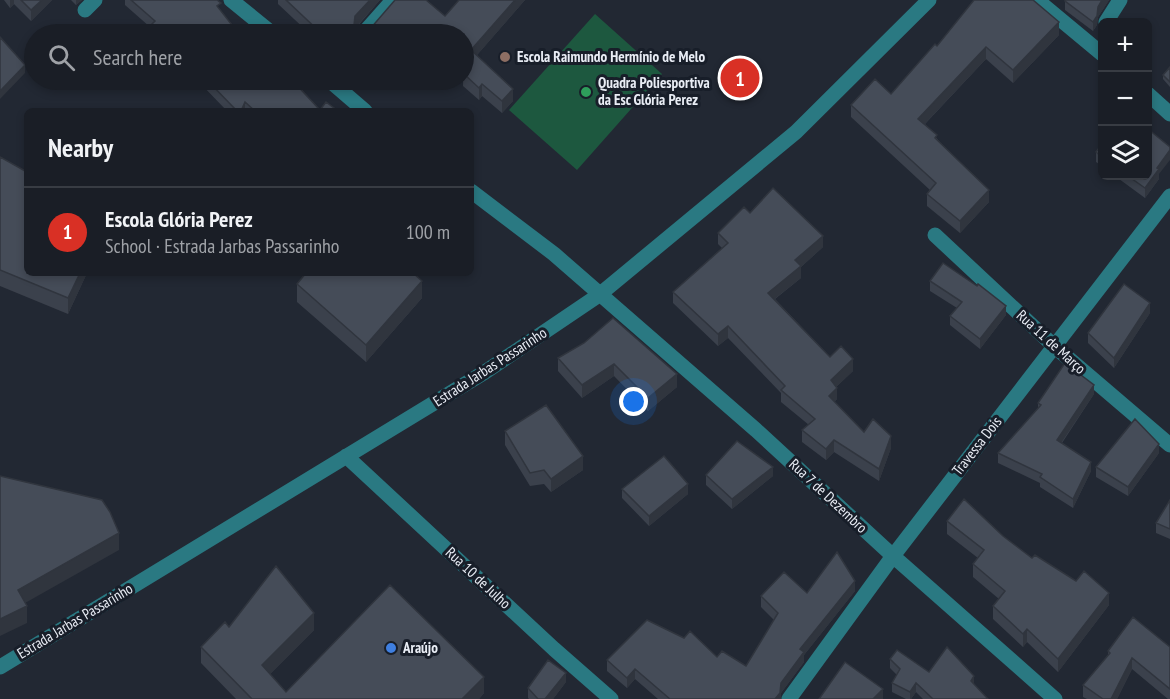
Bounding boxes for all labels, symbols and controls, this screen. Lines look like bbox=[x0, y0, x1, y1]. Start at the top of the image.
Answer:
map controls bbox=[1098, 18, 1152, 180]
button: + bbox=[1098, 18, 1152, 72]
search box bbox=[24, 24, 474, 90]
icon: search bbox=[45, 41, 78, 74]
text: Search here bbox=[93, 43, 182, 71]
place label: Escola Raimundo Hermínio de Melo bbox=[517, 47, 705, 66]
marker: Escola Raimundo Hermínio de Melo bbox=[498, 50, 512, 64]
pin: 1 bbox=[720, 56, 760, 100]
button: − bbox=[1098, 72, 1152, 126]
place label: Quadra Poliesportiva da Esc Glória Perez bbox=[598, 73, 710, 109]
marker: Quadra Poliesportiva da Esc Glória Perez bbox=[579, 85, 593, 99]
button: layers bbox=[1098, 126, 1152, 180]
text: Nearby bbox=[48, 131, 113, 164]
text: Escola Glória Perez bbox=[105, 205, 253, 233]
text: 1 bbox=[63, 219, 72, 245]
text: 100 m bbox=[406, 219, 450, 245]
text: School · Estrada Jarbas Passarinho bbox=[105, 233, 339, 259]
street label: Rua 11 de Março bbox=[1013, 306, 1090, 378]
street label: Estrada Jarbas Passarinho bbox=[429, 323, 550, 410]
your location bbox=[619, 387, 648, 416]
street label: Travessa Dois bbox=[948, 412, 1006, 479]
street label: Rua 7 de Dezembro bbox=[785, 454, 871, 537]
street label: Rua 10 de Julho bbox=[442, 543, 515, 613]
street label: Estrada Jarbas Passarinho bbox=[14, 579, 136, 663]
place label: Araújo bbox=[402, 638, 438, 657]
marker: Araújo bbox=[384, 641, 398, 655]

